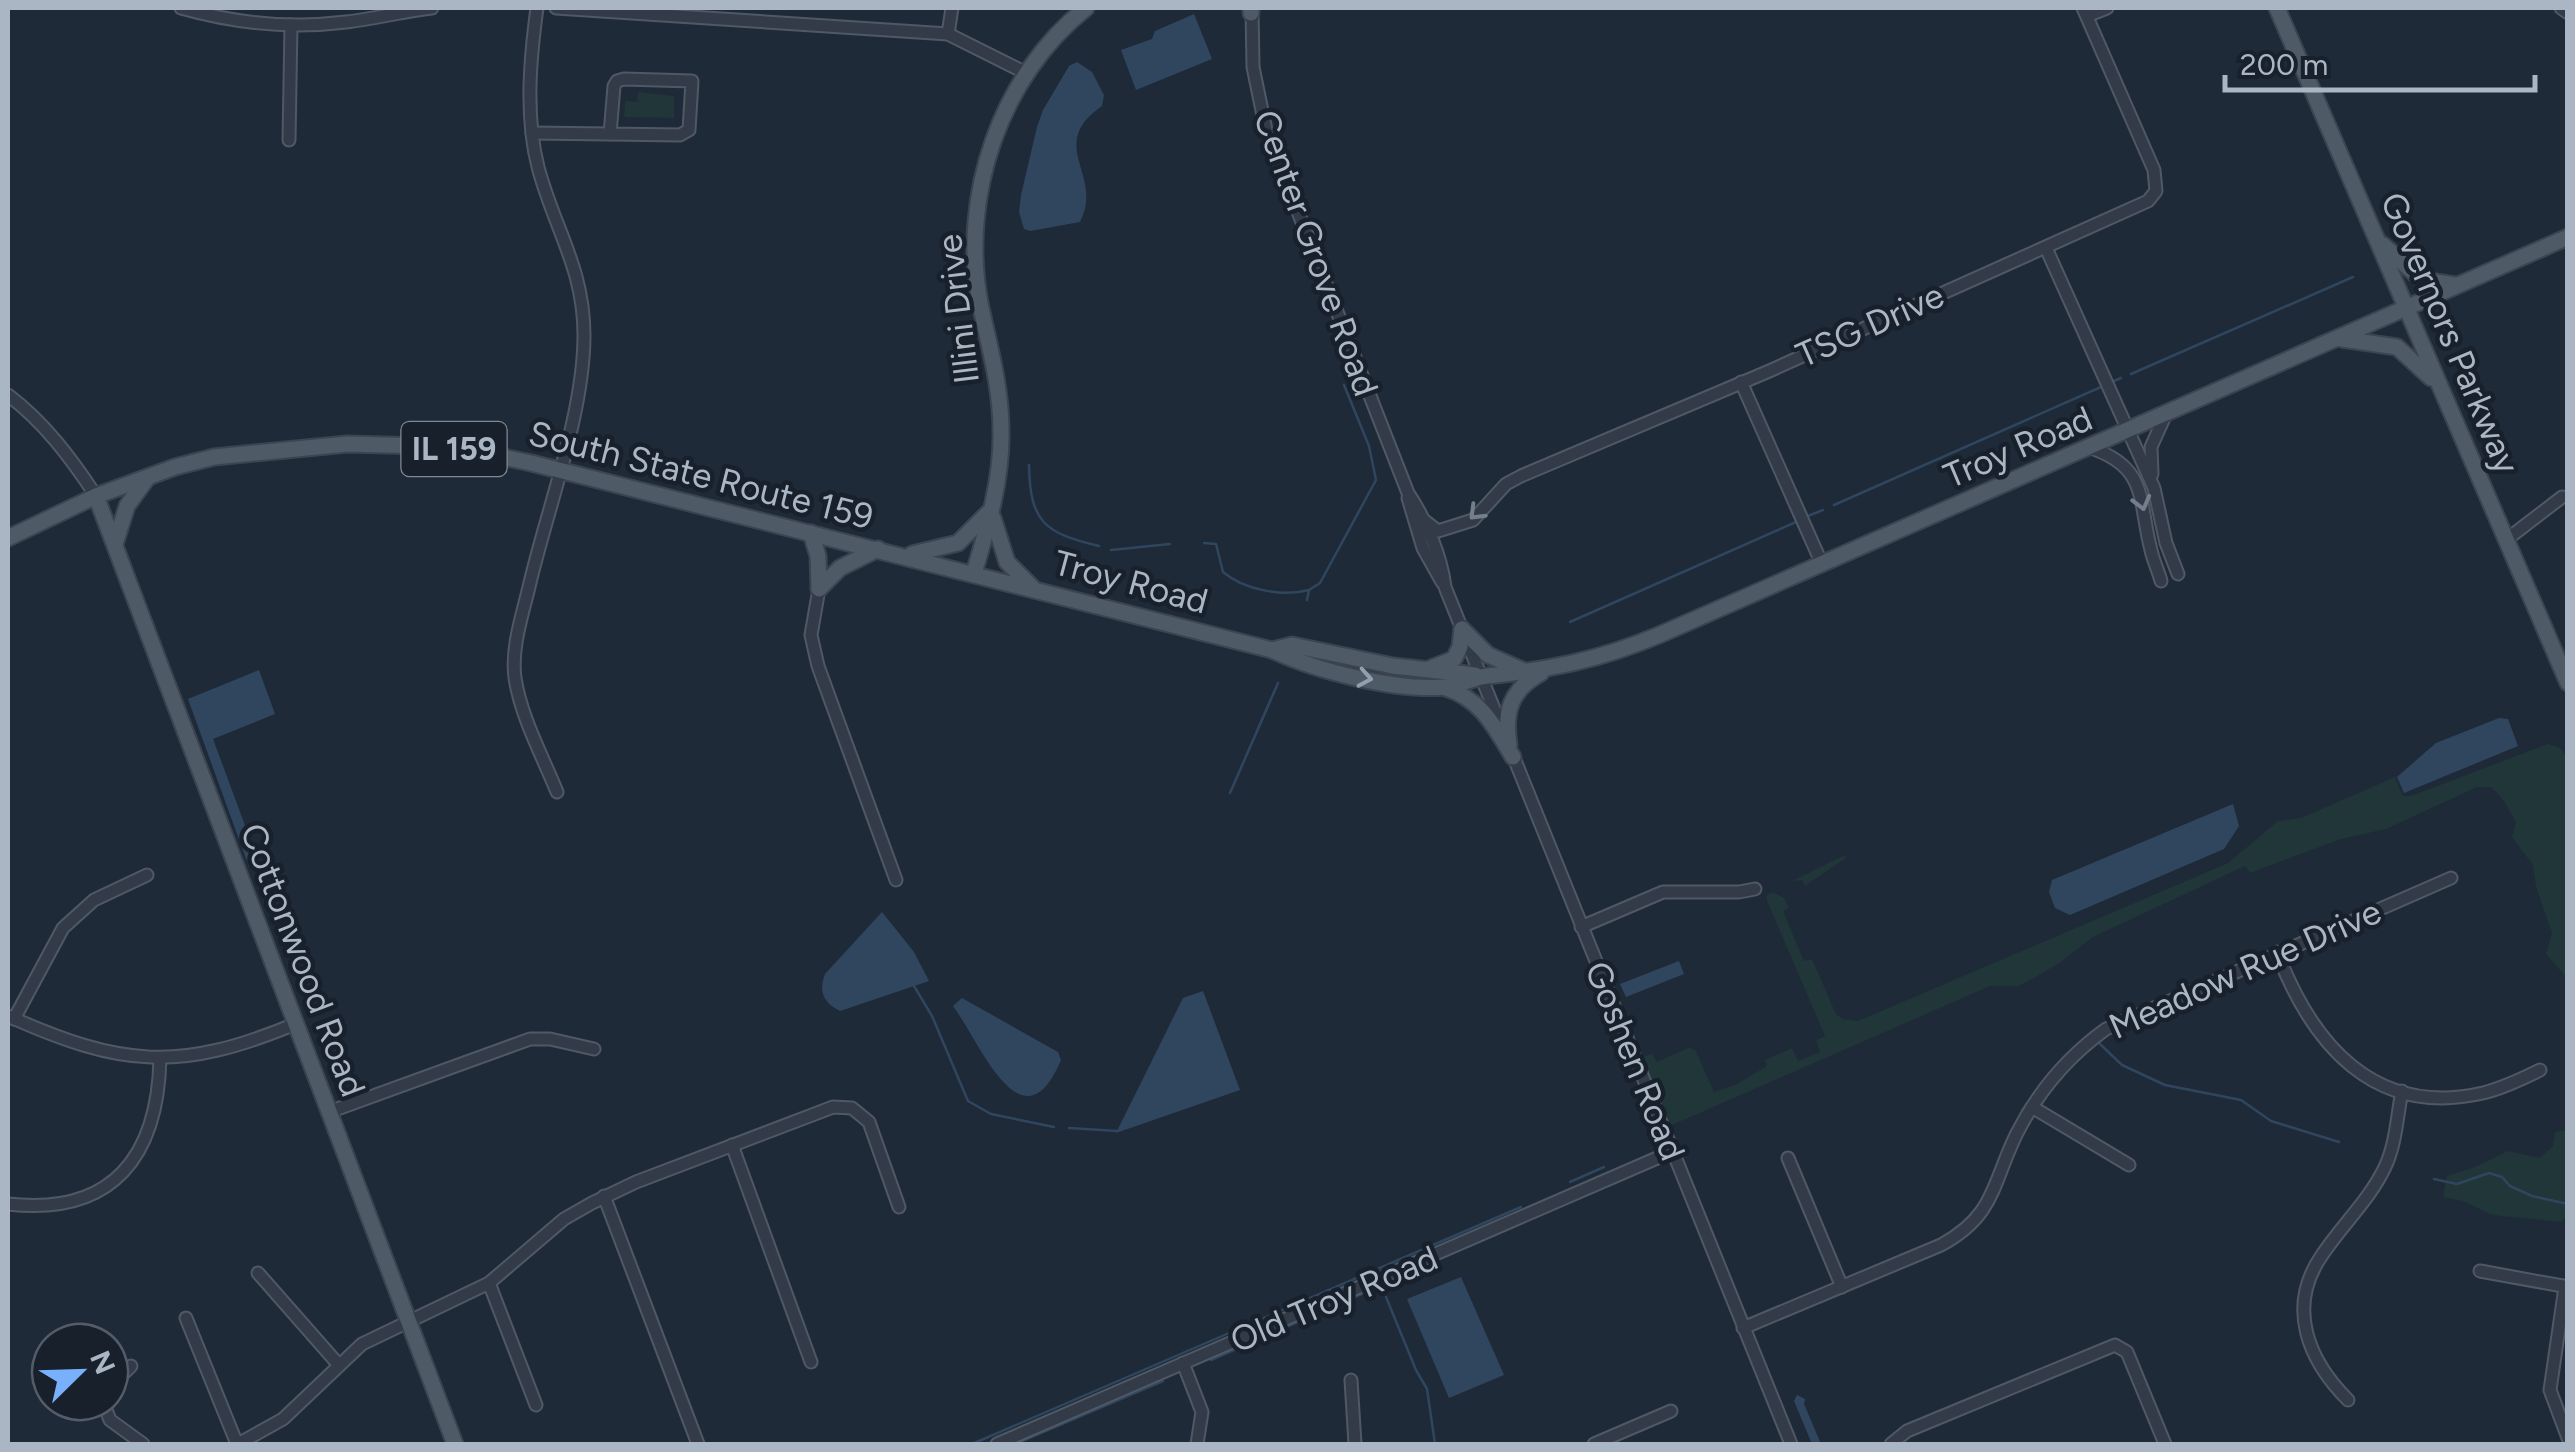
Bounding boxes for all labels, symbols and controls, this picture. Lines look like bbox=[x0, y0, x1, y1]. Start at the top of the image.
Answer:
scale bar bbox=[2225, 30, 2535, 92]
text: 200 m bbox=[2240, 46, 2328, 83]
street label: Center Grove Road bbox=[1245, 104, 1387, 402]
street label: Governors Parkway bbox=[2372, 186, 2528, 480]
street label: Illini Drive bbox=[928, 232, 988, 386]
street label: TSG Drive bbox=[1790, 274, 1950, 376]
street label: Troy Road bbox=[1938, 397, 2098, 497]
street label: South State Route 159 bbox=[525, 412, 877, 538]
road number: IL 159 bbox=[402, 422, 506, 476]
one-way arrow bbox=[2130, 494, 2151, 511]
one-way arrow bbox=[1470, 501, 1488, 519]
street label: Troy Road bbox=[1050, 541, 1212, 623]
one-way arrow bbox=[1357, 667, 1373, 688]
street label: Cottonwood Road bbox=[232, 818, 374, 1102]
street label: Meadow Rue Drive bbox=[2103, 890, 2387, 1048]
street label: Goshen Road bbox=[1576, 955, 1694, 1167]
street label: Old Troy Road bbox=[1224, 1236, 1444, 1362]
north arrow bbox=[30, 1322, 130, 1422]
text: N bbox=[83, 1346, 123, 1379]

